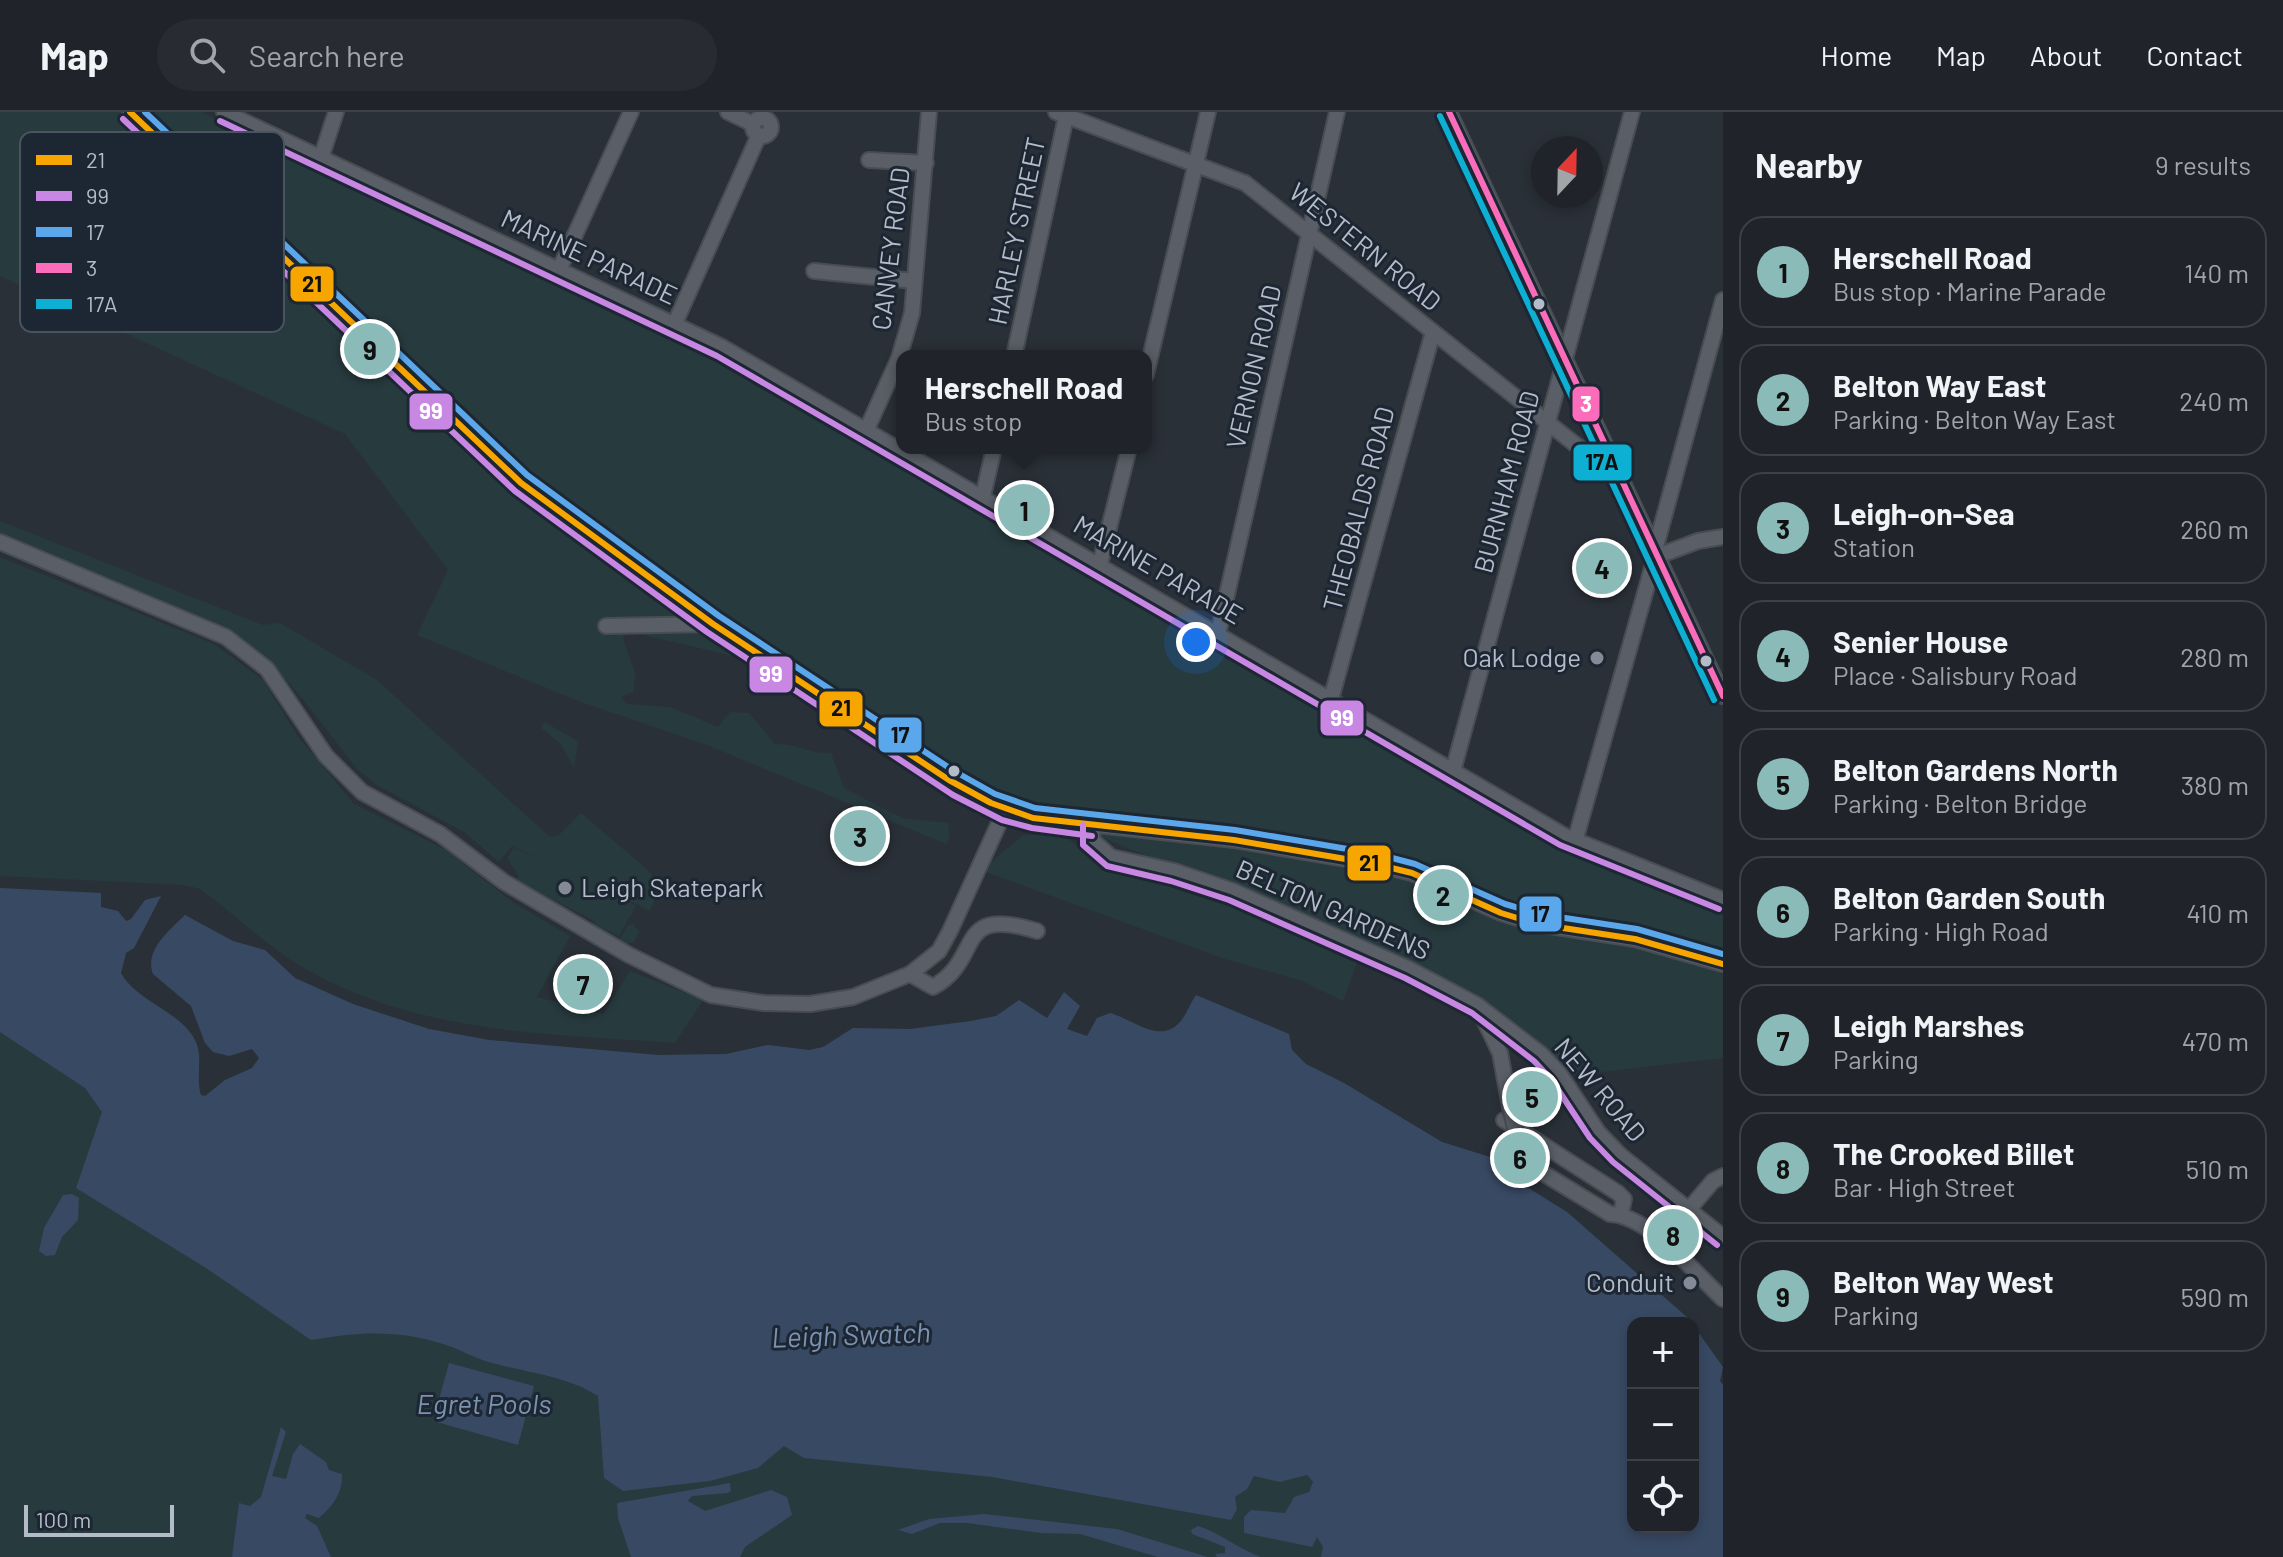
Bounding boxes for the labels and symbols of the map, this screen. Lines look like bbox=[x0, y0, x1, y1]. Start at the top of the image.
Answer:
legend bbox=[20, 132, 284, 332]
street label: HARLEY STREET bbox=[981, 134, 1051, 327]
north arrow bbox=[1531, 136, 1603, 208]
text: 21 bbox=[86, 146, 105, 172]
street label: CANVEY ROAD bbox=[864, 166, 915, 332]
street label: WESTERN ROAD bbox=[1284, 175, 1448, 316]
text: 99 bbox=[86, 182, 109, 208]
street label: MARINE PARADE bbox=[497, 201, 682, 310]
text: 17 bbox=[86, 218, 104, 244]
text: 3 bbox=[86, 254, 97, 280]
line badge: 21 bbox=[289, 265, 335, 303]
text: 21 bbox=[302, 270, 322, 296]
street label: VERNON ROAD bbox=[1219, 282, 1286, 452]
text: 17A bbox=[86, 290, 117, 316]
unlabelled marker bbox=[1531, 296, 1547, 312]
pin: 9 bbox=[344, 319, 396, 379]
line badge: 3 bbox=[1571, 385, 1601, 423]
street label: BURNHAM ROAD bbox=[1466, 387, 1545, 576]
text: 3 bbox=[1580, 390, 1592, 416]
line badge: 99 bbox=[408, 392, 454, 431]
text: 99 bbox=[419, 397, 443, 423]
street label: THEOBALDS ROAD bbox=[1315, 403, 1400, 614]
line badge: 17A bbox=[1572, 443, 1633, 482]
text: 17A bbox=[1585, 448, 1619, 474]
pin: 1 bbox=[998, 480, 1050, 540]
street label: MARINE PARADE bbox=[1069, 508, 1249, 630]
pin: 4 bbox=[1576, 538, 1628, 598]
your location bbox=[1176, 622, 1216, 662]
place label: Oak Lodge bbox=[1463, 641, 1581, 672]
marker: Oak Lodge bbox=[1588, 649, 1606, 667]
unlabelled marker bbox=[1698, 653, 1714, 669]
line badge: 99 bbox=[748, 655, 794, 694]
text: 99 bbox=[759, 660, 783, 686]
line badge: 21 bbox=[818, 690, 864, 728]
text: 21 bbox=[831, 694, 851, 720]
line badge: 99 bbox=[1319, 699, 1365, 737]
text: 99 bbox=[1330, 704, 1354, 730]
line badge: 17 bbox=[877, 716, 923, 754]
text: 17 bbox=[891, 721, 909, 747]
unlabelled marker bbox=[946, 763, 962, 779]
pin: 3 bbox=[834, 806, 886, 866]
line badge: 21 bbox=[1346, 844, 1392, 882]
text: 21 bbox=[1359, 849, 1379, 875]
street label: BELTON GARDENS bbox=[1232, 852, 1435, 965]
pin: 2 bbox=[1417, 865, 1469, 925]
place label: Leigh Skatepark bbox=[581, 871, 764, 902]
marker: Leigh Skatepark bbox=[556, 879, 574, 897]
line badge: 17 bbox=[1518, 895, 1563, 933]
text: 17 bbox=[1531, 900, 1549, 926]
pin: 7 bbox=[557, 954, 609, 1014]
street label: NEW ROAD bbox=[1549, 1031, 1653, 1147]
pin: 5 bbox=[1506, 1067, 1558, 1127]
pin: 6 bbox=[1494, 1128, 1546, 1188]
pin: 8 bbox=[1647, 1205, 1699, 1265]
place label: Conduit bbox=[1586, 1266, 1674, 1297]
marker: Conduit bbox=[1681, 1274, 1699, 1292]
water label: Leigh Swatch bbox=[771, 1314, 931, 1354]
water label: Egret Pools bbox=[417, 1386, 551, 1420]
scale bar bbox=[24, 1501, 174, 1537]

